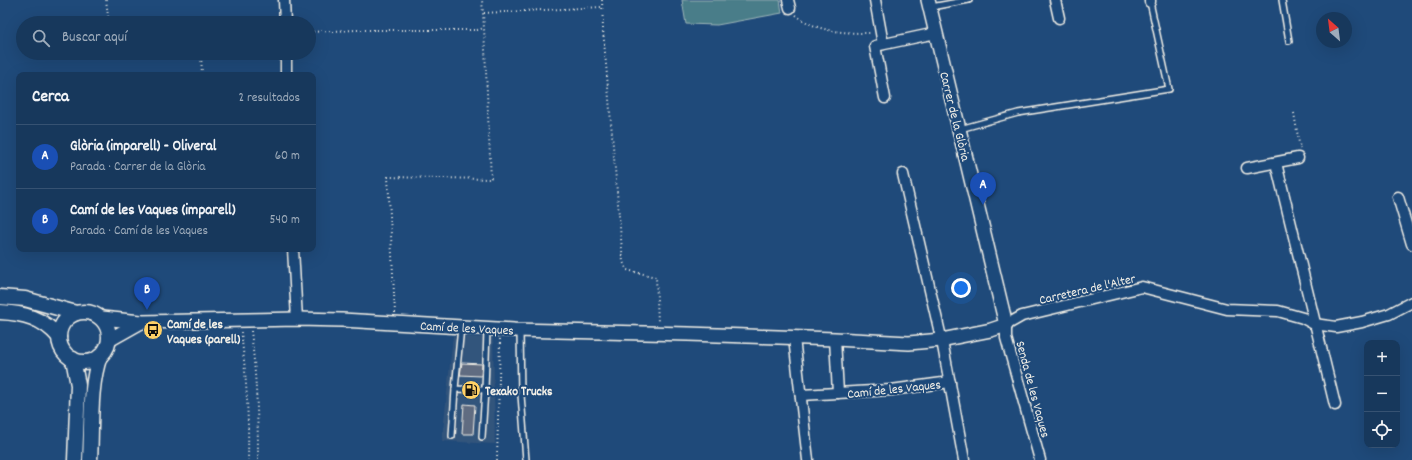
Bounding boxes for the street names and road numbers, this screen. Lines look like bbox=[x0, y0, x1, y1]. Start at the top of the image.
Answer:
street label: Carrer de la Glòria bbox=[933, 70, 974, 164]
street label: Carretera de l'Alter bbox=[1038, 270, 1138, 311]
street label: Camí de les Vaques bbox=[420, 318, 514, 341]
street label: Senda de les Vaques bbox=[1010, 339, 1054, 440]
street label: Camí de les Vaques bbox=[847, 376, 942, 405]

